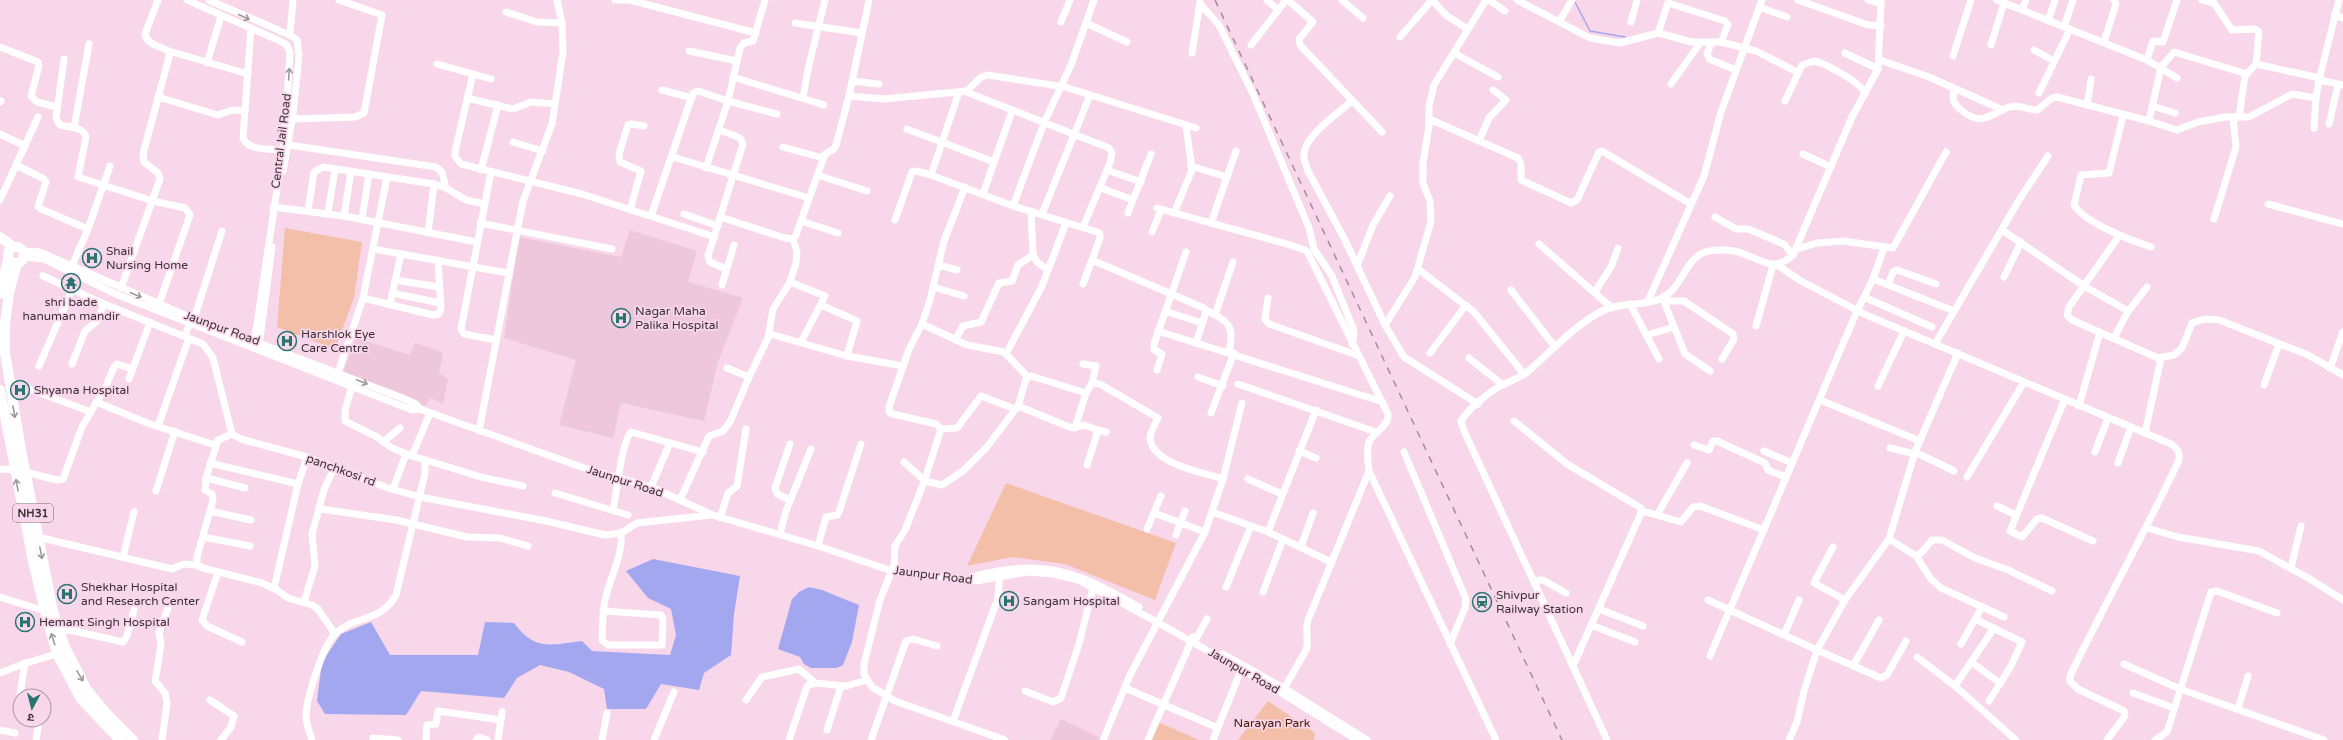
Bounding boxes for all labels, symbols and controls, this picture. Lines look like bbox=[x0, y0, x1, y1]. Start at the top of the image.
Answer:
one-way arrow bbox=[238, 14, 250, 21]
one-way arrow bbox=[285, 68, 292, 81]
street label: Central Jail Road bbox=[268, 93, 294, 189]
place label: Shail Nursing Home bbox=[106, 244, 188, 272]
hospital icon: Shail Nursing Home bbox=[81, 247, 103, 269]
temple icon: shri bade hanuman mandir bbox=[60, 272, 82, 294]
one-way arrow bbox=[130, 292, 142, 299]
place label: shri bade hanuman mandir bbox=[22, 295, 120, 323]
place label: Nagar Maha Palika Hospital bbox=[635, 304, 719, 332]
hospital icon: Nagar Maha Palika Hospital bbox=[610, 307, 632, 329]
street label: Jaunpur Road bbox=[182, 308, 262, 348]
place label: Harshlok Eye Care Centre bbox=[301, 327, 375, 355]
hospital icon: Harshlok Eye Care Centre bbox=[276, 330, 298, 352]
hospital icon: Shyama Hospital bbox=[9, 379, 31, 401]
one-way arrow bbox=[356, 379, 368, 387]
place label: Shyama Hospital bbox=[34, 383, 129, 397]
one-way arrow bbox=[10, 405, 18, 418]
street label: panchkosi rd bbox=[304, 451, 378, 489]
street label: Jaunpur Road bbox=[585, 462, 665, 500]
one-way arrow bbox=[13, 479, 21, 492]
road number: NH31 bbox=[13, 504, 53, 522]
one-way arrow bbox=[38, 546, 46, 559]
street label: Jaunpur Road bbox=[893, 563, 973, 587]
place label: Shekhar Hospital and Research Center bbox=[81, 580, 200, 608]
hospital icon: Shekhar Hospital and Research Center bbox=[56, 583, 78, 605]
place label: Shivpur Railway Station bbox=[1496, 588, 1583, 616]
hospital icon: Sangam Hospital bbox=[998, 590, 1020, 612]
station icon: Shivpur Railway Station bbox=[1471, 591, 1493, 613]
place label: Sangam Hospital bbox=[1023, 594, 1120, 608]
hospital icon: Hemant Singh Hospital bbox=[14, 611, 36, 633]
place label: Hemant Singh Hospital bbox=[39, 615, 170, 629]
one-way arrow bbox=[48, 633, 56, 645]
street label: Jaunpur Road bbox=[1206, 645, 1282, 697]
one-way arrow bbox=[76, 670, 84, 682]
north arrow bbox=[12, 688, 52, 728]
text: उ bbox=[26, 711, 35, 724]
park label: Narayan Park bbox=[1234, 716, 1311, 730]

